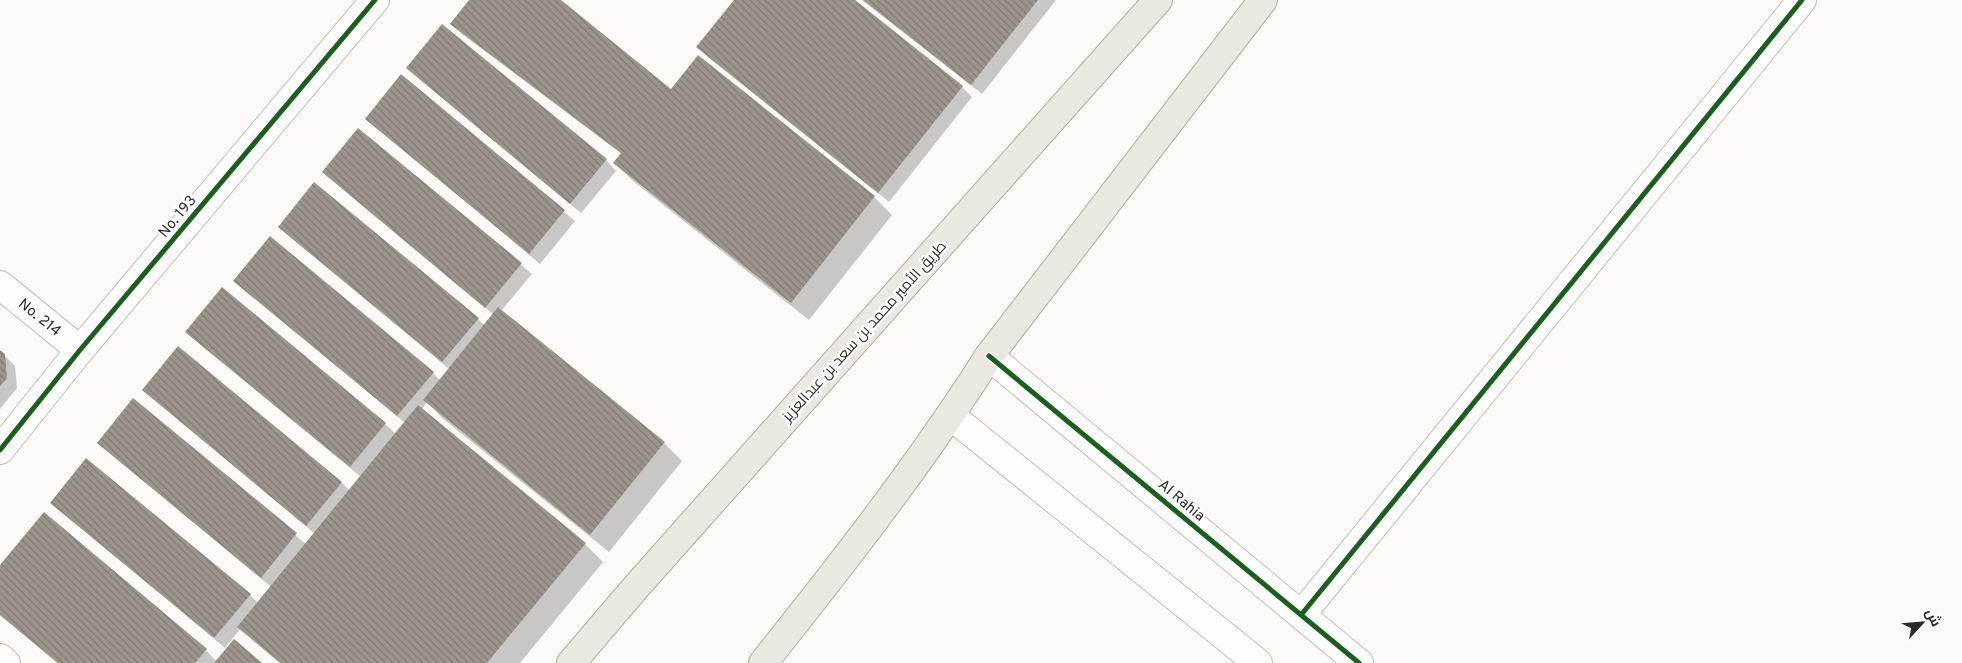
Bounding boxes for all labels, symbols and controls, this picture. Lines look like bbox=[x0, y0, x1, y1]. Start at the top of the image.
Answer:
street label: No. 193 bbox=[155, 192, 201, 242]
street label: طريق الأمير محمد بن سعد بن عبدالعزيز bbox=[778, 238, 951, 427]
street label: No. 214 bbox=[14, 295, 64, 341]
street label: Al Rahia bbox=[1154, 476, 1208, 526]
north arrow bbox=[1897, 598, 1947, 648]
text: ش bbox=[1921, 606, 1945, 630]

